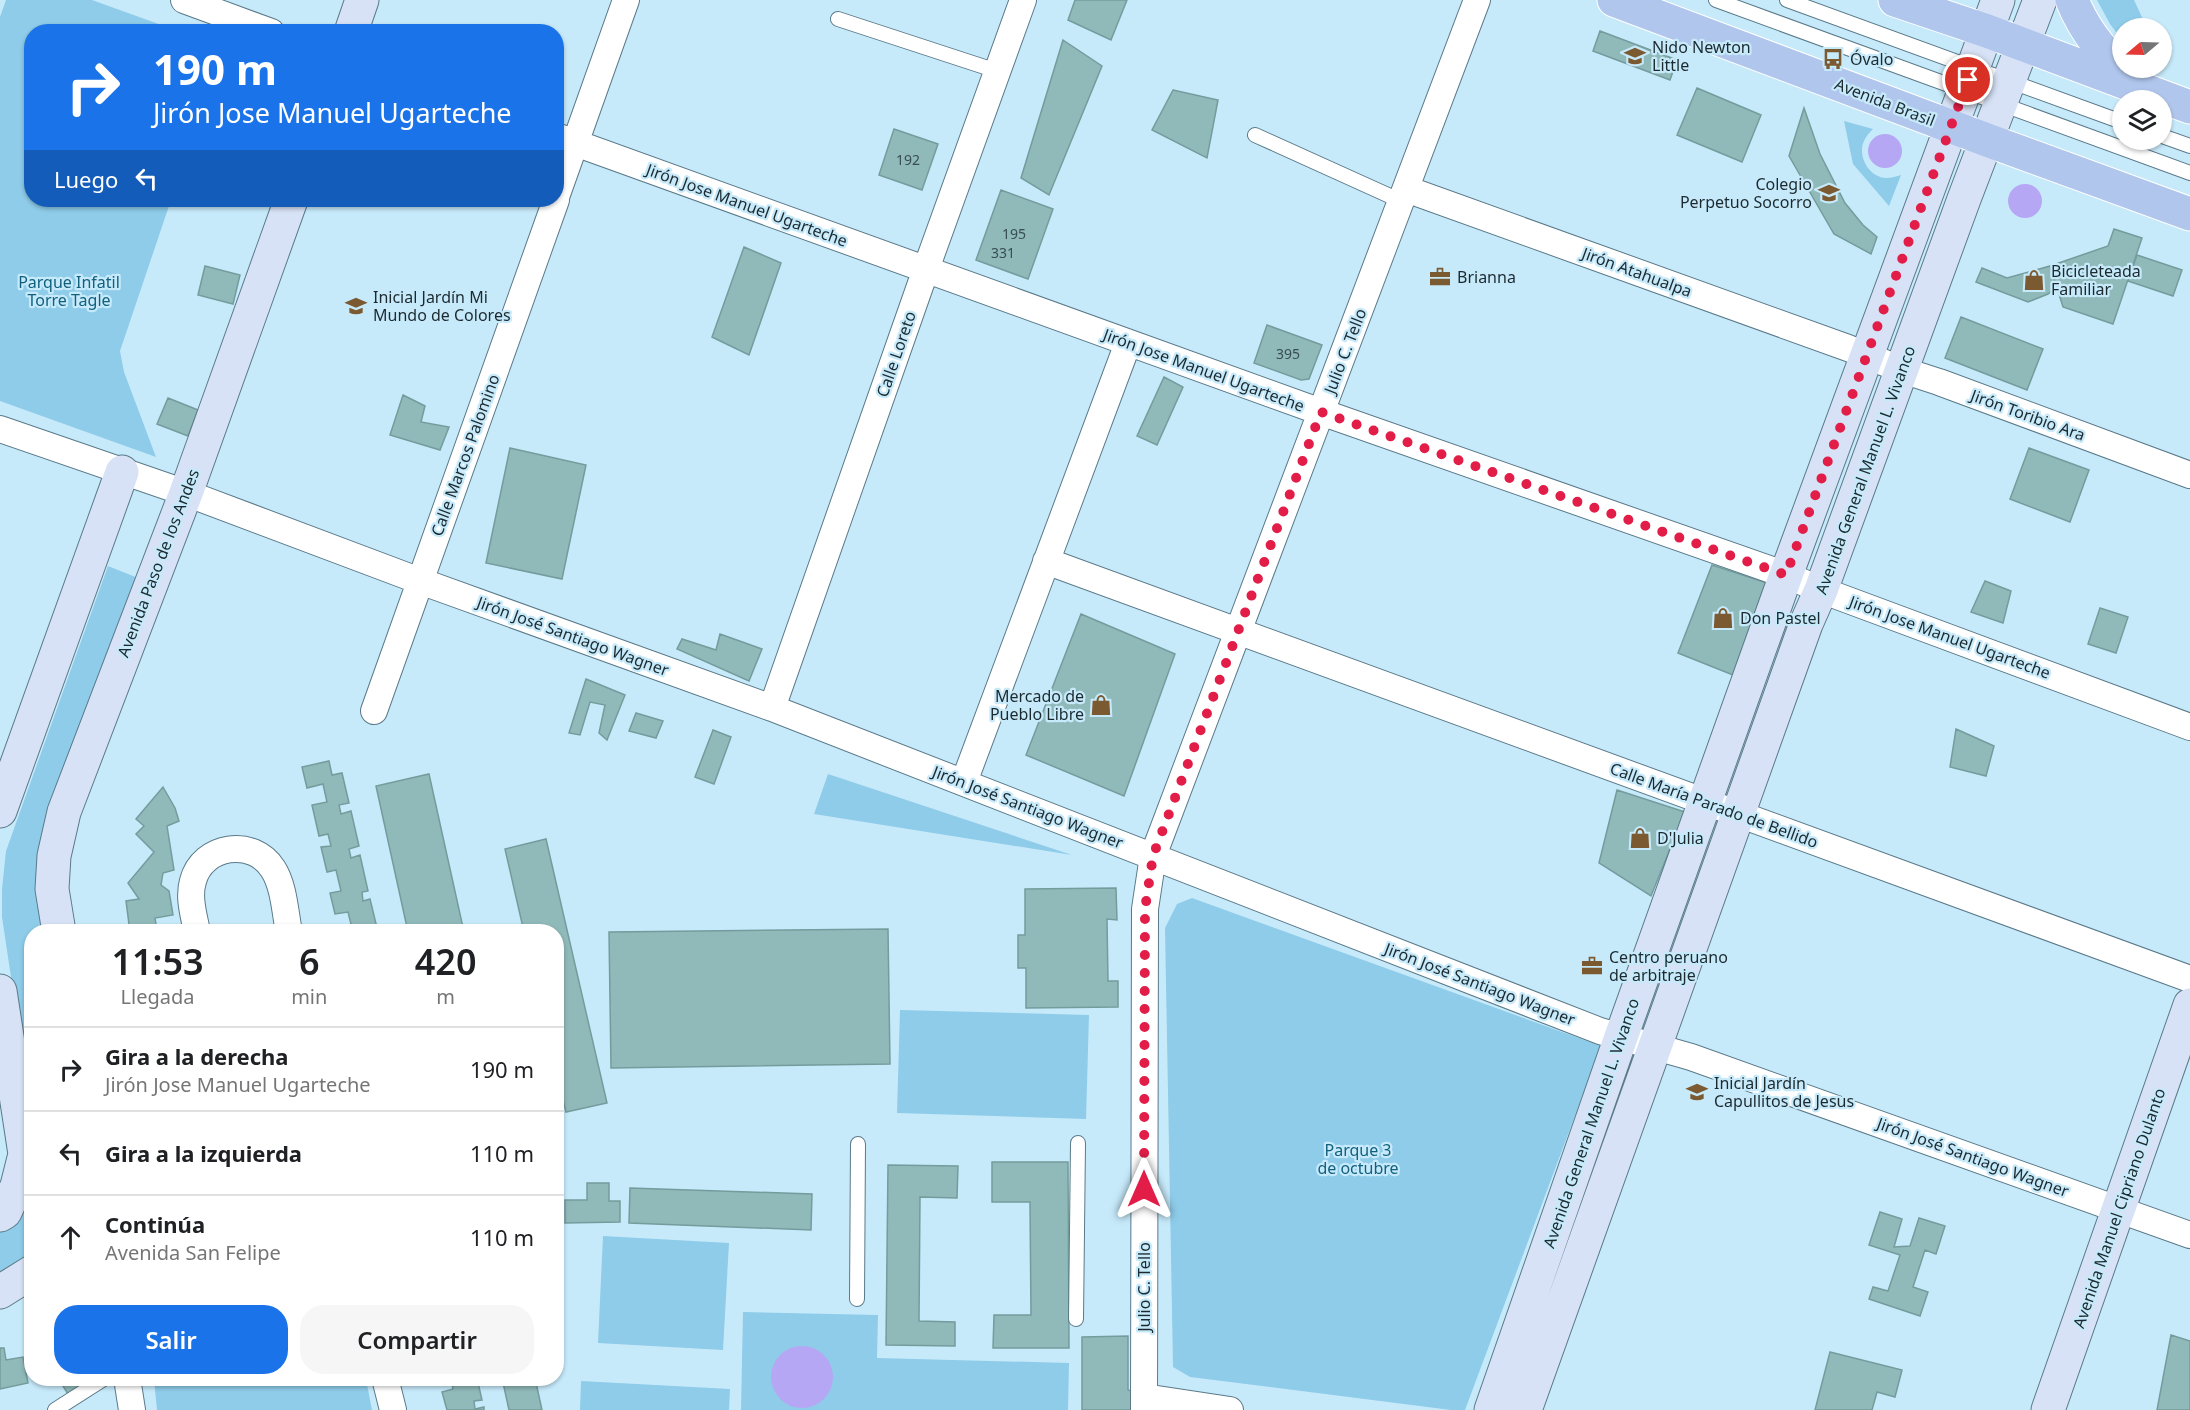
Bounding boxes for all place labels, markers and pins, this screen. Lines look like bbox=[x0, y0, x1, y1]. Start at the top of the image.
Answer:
place label: Nido Newton Little bbox=[1652, 36, 1751, 76]
school or university icon: Nido Newton Little bbox=[1623, 44, 1647, 68]
bus stop icon: Óvalo bbox=[1821, 47, 1845, 71]
place label: Óvalo bbox=[1850, 48, 1893, 70]
pin bbox=[1942, 54, 1993, 105]
place label: Colegio Perpetuo Socorro bbox=[1680, 173, 1812, 213]
school or university icon: Colegio Perpetuo Socorro bbox=[1817, 181, 1841, 205]
place label: Bicicleteada Familiar bbox=[2051, 260, 2141, 300]
office icon: Brianna bbox=[1428, 265, 1452, 289]
place label: Brianna bbox=[1457, 266, 1516, 288]
shop icon: Bicicleteada Familiar bbox=[2022, 268, 2046, 292]
place label: Inicial Jardín Mi Mundo de Colores bbox=[373, 286, 511, 326]
school or university icon: Inicial Jardín Mi Mundo de Colores bbox=[344, 294, 368, 318]
shop icon: Don Pastel bbox=[1711, 606, 1735, 630]
place label: Don Pastel bbox=[1740, 607, 1821, 629]
place label: Mercado de Pueblo Libre bbox=[990, 685, 1084, 725]
shop icon: Mercado de Pueblo Libre bbox=[1089, 693, 1113, 717]
shop icon: D'Julia bbox=[1628, 826, 1652, 850]
place label: D'Julia bbox=[1657, 827, 1704, 849]
place label: Centro peruano de arbitraje bbox=[1609, 946, 1728, 986]
office icon: Centro peruano de arbitraje bbox=[1580, 954, 1604, 978]
place label: Inicial Jardín Capullitos de Jesus bbox=[1714, 1072, 1854, 1112]
school or university icon: Inicial Jardín Capullitos de Jesus bbox=[1685, 1080, 1709, 1104]

